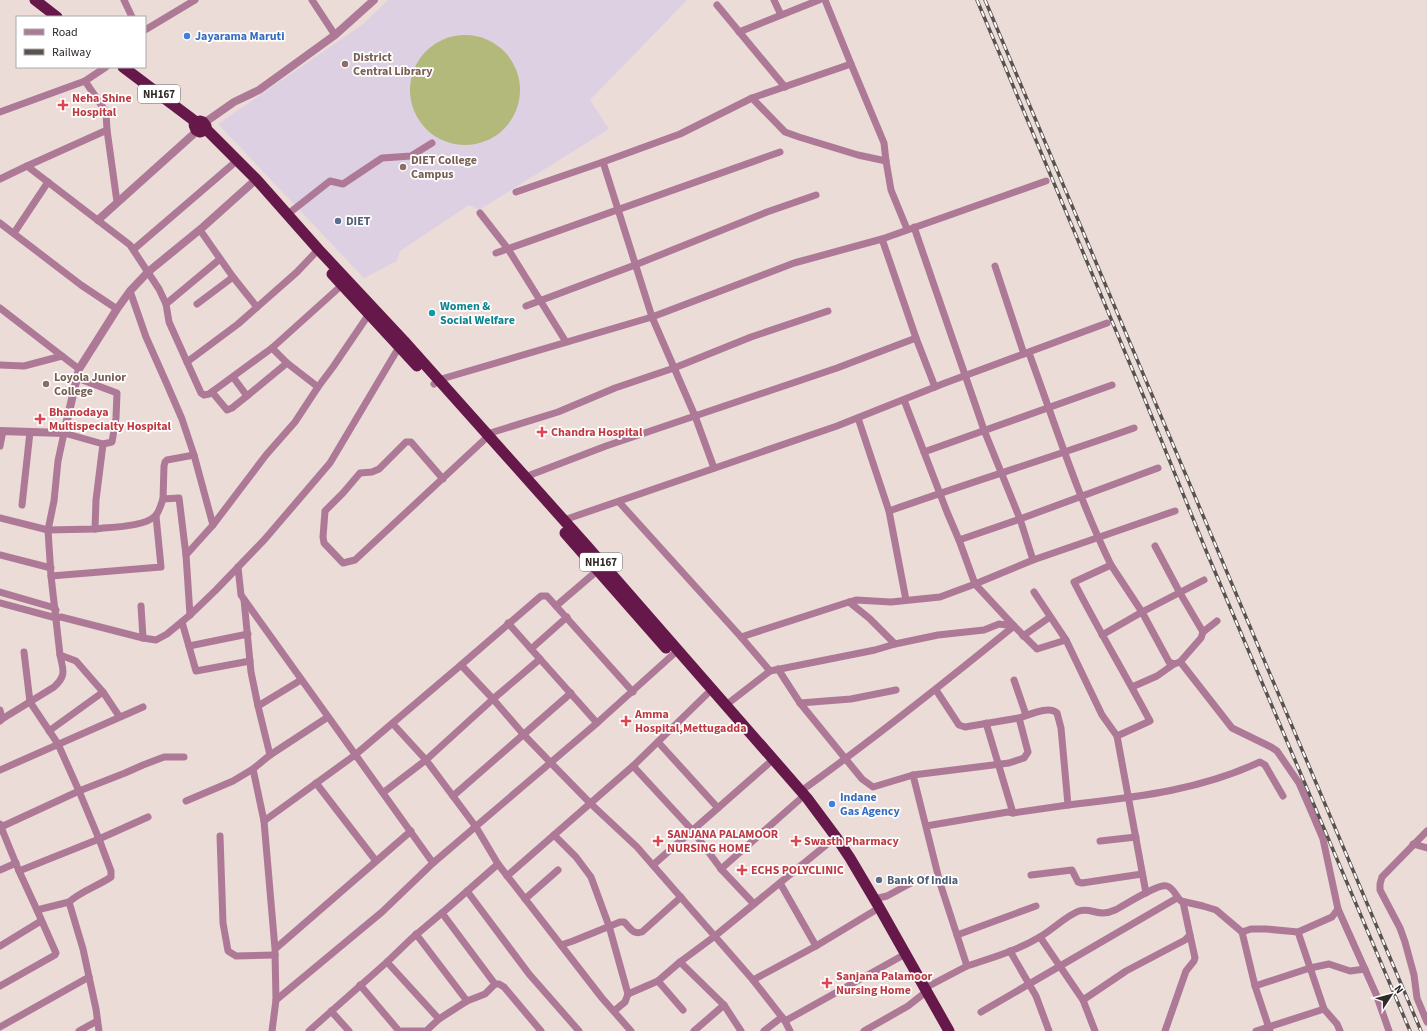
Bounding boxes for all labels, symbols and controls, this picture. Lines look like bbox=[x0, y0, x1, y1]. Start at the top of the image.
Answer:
legend bbox=[16, 16, 146, 68]
text: Road bbox=[52, 24, 78, 41]
place label: Jayarama Maruti bbox=[195, 28, 285, 45]
marker: Jayarama Maruti bbox=[182, 31, 192, 41]
text: Railway bbox=[52, 44, 91, 61]
place label: District Central Library bbox=[353, 49, 433, 80]
marker: District Central Library bbox=[340, 59, 350, 69]
road number: NH167 bbox=[138, 85, 180, 103]
place label: Neha Shine Hospital bbox=[72, 90, 132, 121]
marker: Neha Shine Hospital bbox=[57, 99, 69, 111]
place label: DIET College Campus bbox=[411, 152, 477, 183]
marker: DIET College Campus bbox=[398, 162, 408, 172]
place label: DIET bbox=[346, 213, 371, 230]
marker: DIET bbox=[333, 216, 343, 226]
place label: Women & Social Welfare bbox=[440, 298, 515, 329]
marker: Women & Social Welfare bbox=[427, 308, 437, 318]
place label: Loyola Junior College bbox=[54, 369, 126, 400]
marker: Loyola Junior College bbox=[41, 379, 51, 389]
place label: Bhanodaya Multispecialty Hospital bbox=[49, 404, 172, 435]
marker: Bhanodaya Multispecialty Hospital bbox=[34, 413, 46, 425]
place label: Chandra Hospital bbox=[551, 424, 643, 441]
marker: Chandra Hospital bbox=[536, 426, 548, 438]
road number: NH167 bbox=[580, 553, 622, 571]
place label: Amma Hospital,Mettugadda bbox=[634, 706, 747, 737]
marker: Amma Hospital,Mettugadda bbox=[620, 715, 632, 727]
place label: Indane Gas Agency bbox=[840, 789, 900, 820]
marker: Indane Gas Agency bbox=[827, 799, 837, 809]
place label: SANJANA PALAMOOR NURSING HOME bbox=[667, 826, 779, 857]
place label: Swasth Pharmacy bbox=[804, 833, 899, 850]
marker: SANJANA PALAMOOR NURSING HOME bbox=[652, 835, 664, 847]
marker: Swasth Pharmacy bbox=[791, 836, 801, 846]
place label: ECHS POLYCLINIC bbox=[751, 862, 844, 879]
marker: ECHS POLYCLINIC bbox=[736, 864, 748, 876]
place label: Bank Of India bbox=[887, 872, 958, 889]
marker: Bank Of India bbox=[874, 875, 884, 885]
place label: Sanjana Palamoor Nursing Home bbox=[836, 968, 933, 999]
north arrow bbox=[1371, 975, 1411, 1015]
marker: Sanjana Palamoor Nursing Home bbox=[821, 977, 833, 989]
text: N bbox=[1390, 982, 1407, 997]

